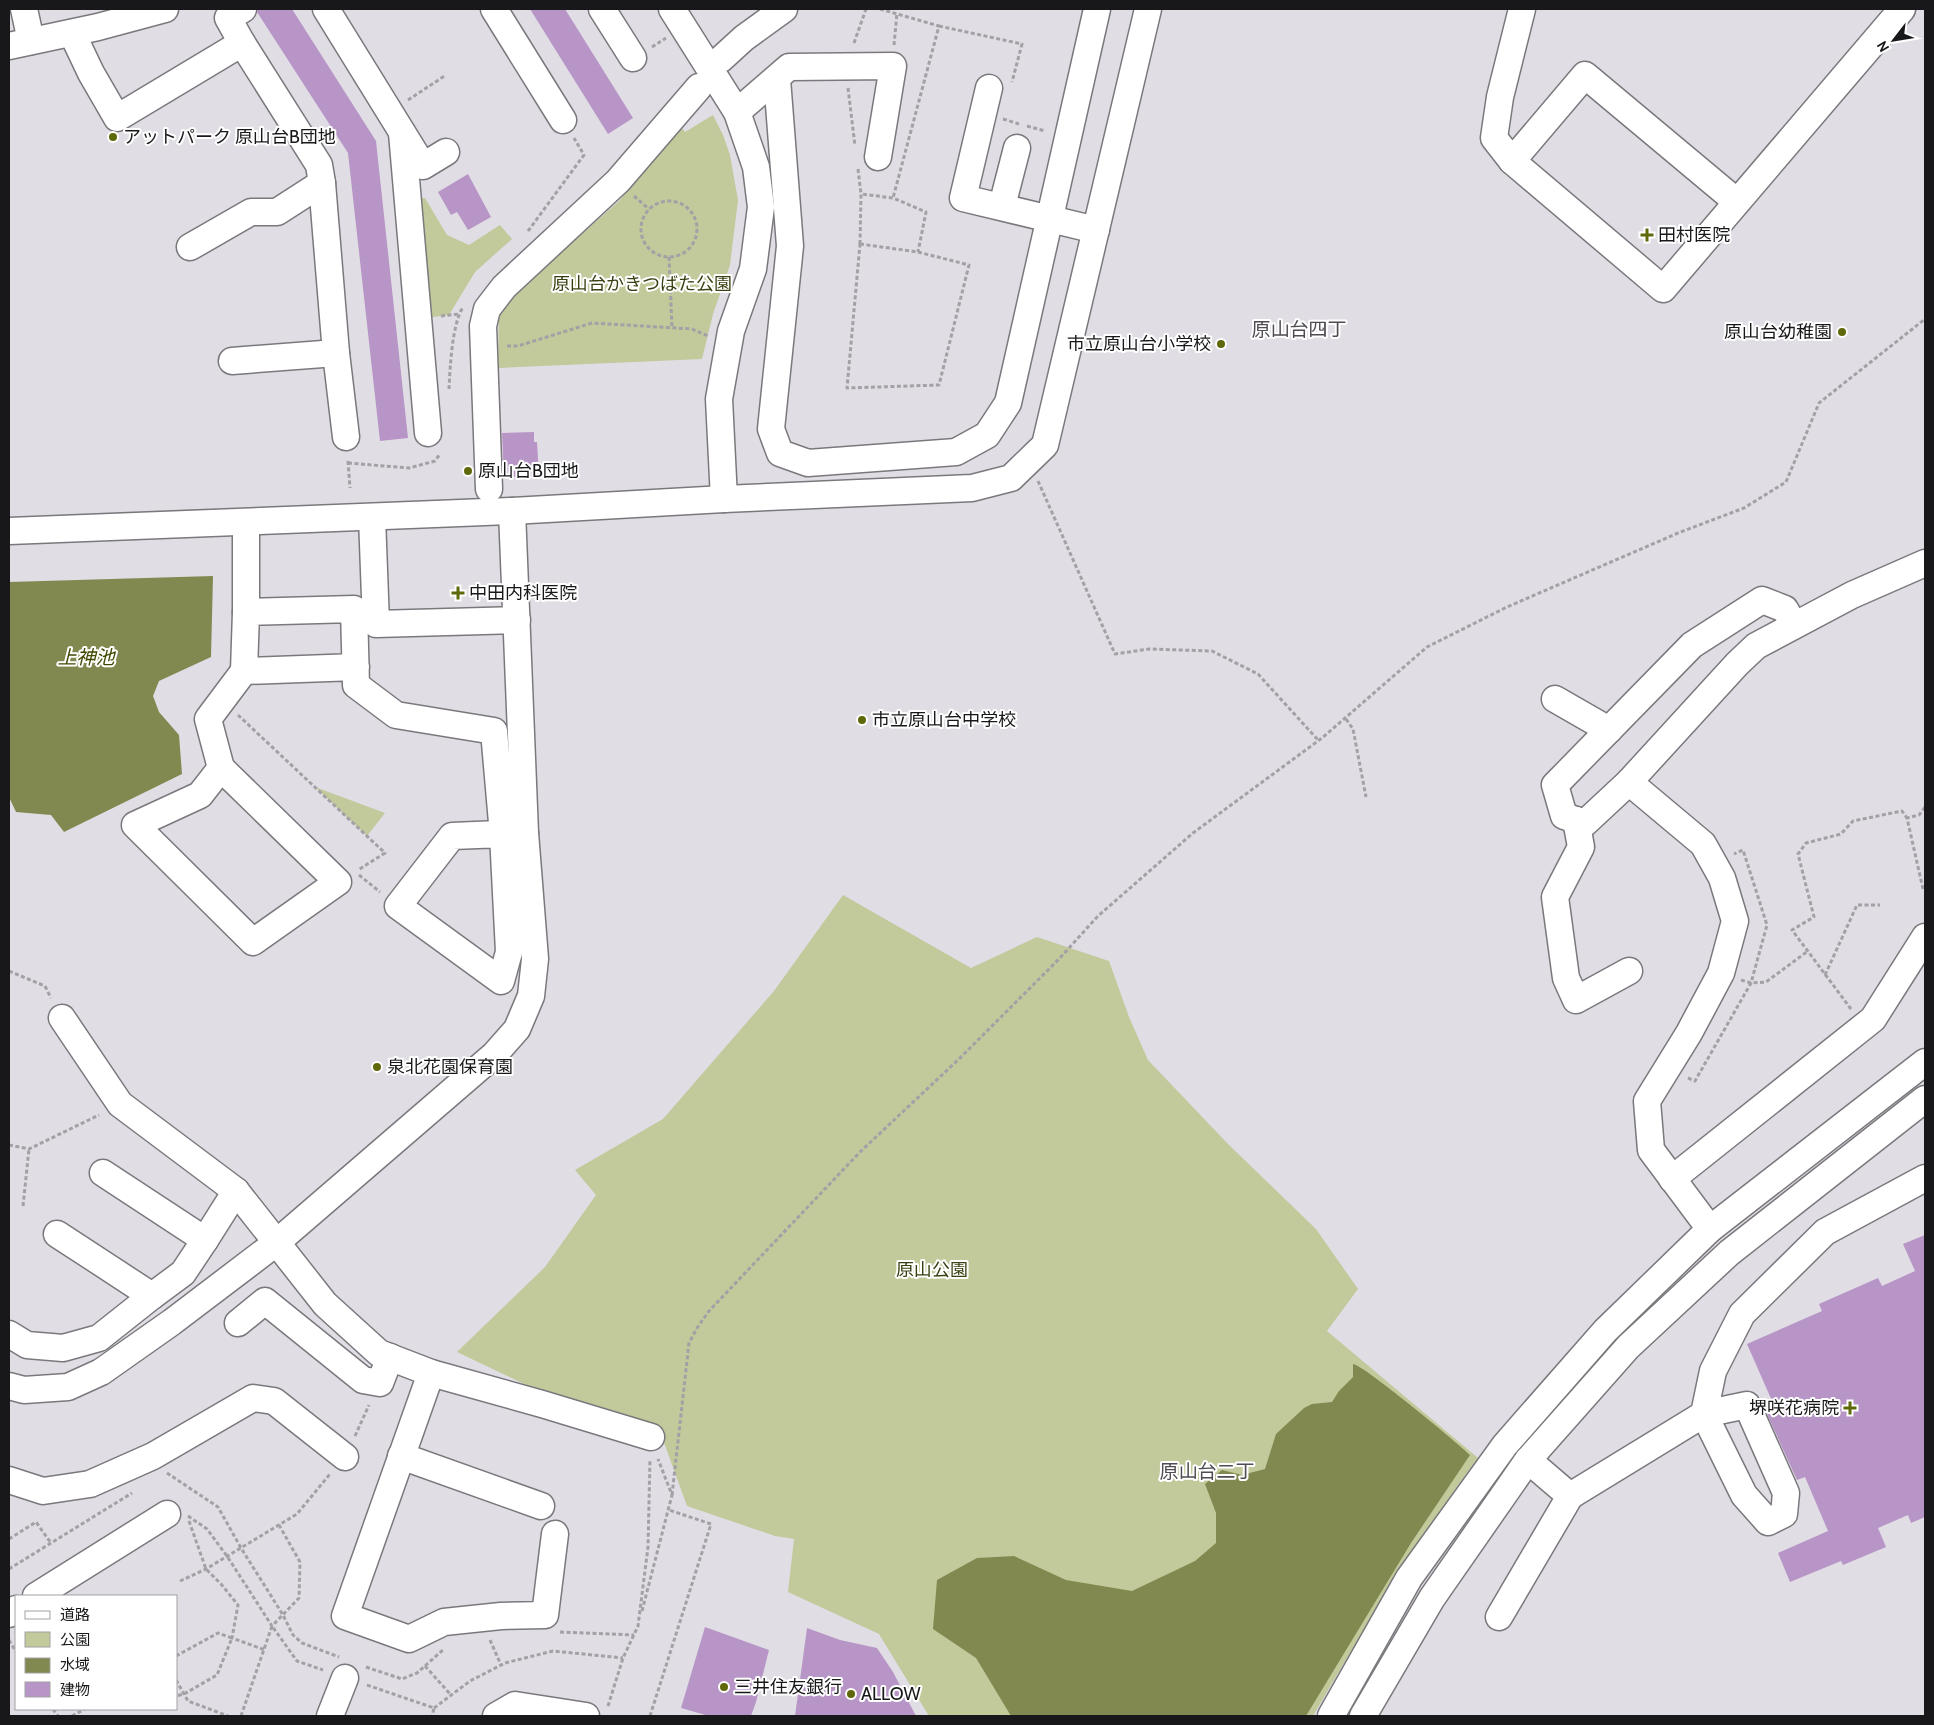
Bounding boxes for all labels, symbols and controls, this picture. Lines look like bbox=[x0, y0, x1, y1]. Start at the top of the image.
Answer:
north arrow bbox=[1869, 15, 1919, 65]
text: N bbox=[1873, 38, 1893, 56]
place label: アットパーク 原山台B団地 bbox=[123, 126, 336, 148]
marker: アットパーク 原山台B団地 bbox=[107, 131, 119, 143]
place label: 田村医院 bbox=[1658, 224, 1730, 246]
marker: 田村医院 bbox=[1640, 228, 1654, 242]
park label: 原山台かきつばた公園 bbox=[552, 273, 732, 295]
district label: 原山台四丁 bbox=[1251, 318, 1347, 341]
place label: 原山台幼稚園 bbox=[1724, 321, 1832, 343]
marker: 原山台幼稚園 bbox=[1836, 326, 1848, 338]
place label: 市立原山台小学校 bbox=[1067, 333, 1211, 355]
marker: 市立原山台小学校 bbox=[1215, 338, 1227, 350]
place label: 原山台B団地 bbox=[478, 460, 579, 482]
marker: 原山台B団地 bbox=[462, 465, 474, 477]
place label: 中田内科医院 bbox=[469, 582, 577, 604]
marker: 中田内科医院 bbox=[451, 586, 465, 600]
water label: 上神池 bbox=[57, 646, 116, 669]
place label: 市立原山台中学校 bbox=[872, 709, 1016, 731]
marker: 市立原山台中学校 bbox=[856, 714, 868, 726]
place label: 泉北花園保育園 bbox=[387, 1056, 513, 1078]
marker: 泉北花園保育園 bbox=[371, 1061, 383, 1073]
park label: 原山公園 bbox=[896, 1259, 968, 1281]
place label: 堺咲花病院 bbox=[1749, 1397, 1839, 1419]
marker: 堺咲花病院 bbox=[1843, 1401, 1857, 1415]
district label: 原山台二丁 bbox=[1159, 1460, 1255, 1483]
legend bbox=[15, 1595, 178, 1710]
text: 道路 bbox=[60, 1606, 90, 1624]
text: 公園 bbox=[60, 1631, 90, 1649]
text: 水域 bbox=[60, 1656, 90, 1674]
place label: 三井住友銀行 bbox=[734, 1676, 842, 1698]
text: 建物 bbox=[60, 1681, 90, 1699]
marker: 三井住友銀行 bbox=[718, 1681, 730, 1693]
place label: ALLOW bbox=[861, 1683, 920, 1705]
marker: ALLOW bbox=[845, 1688, 857, 1700]

